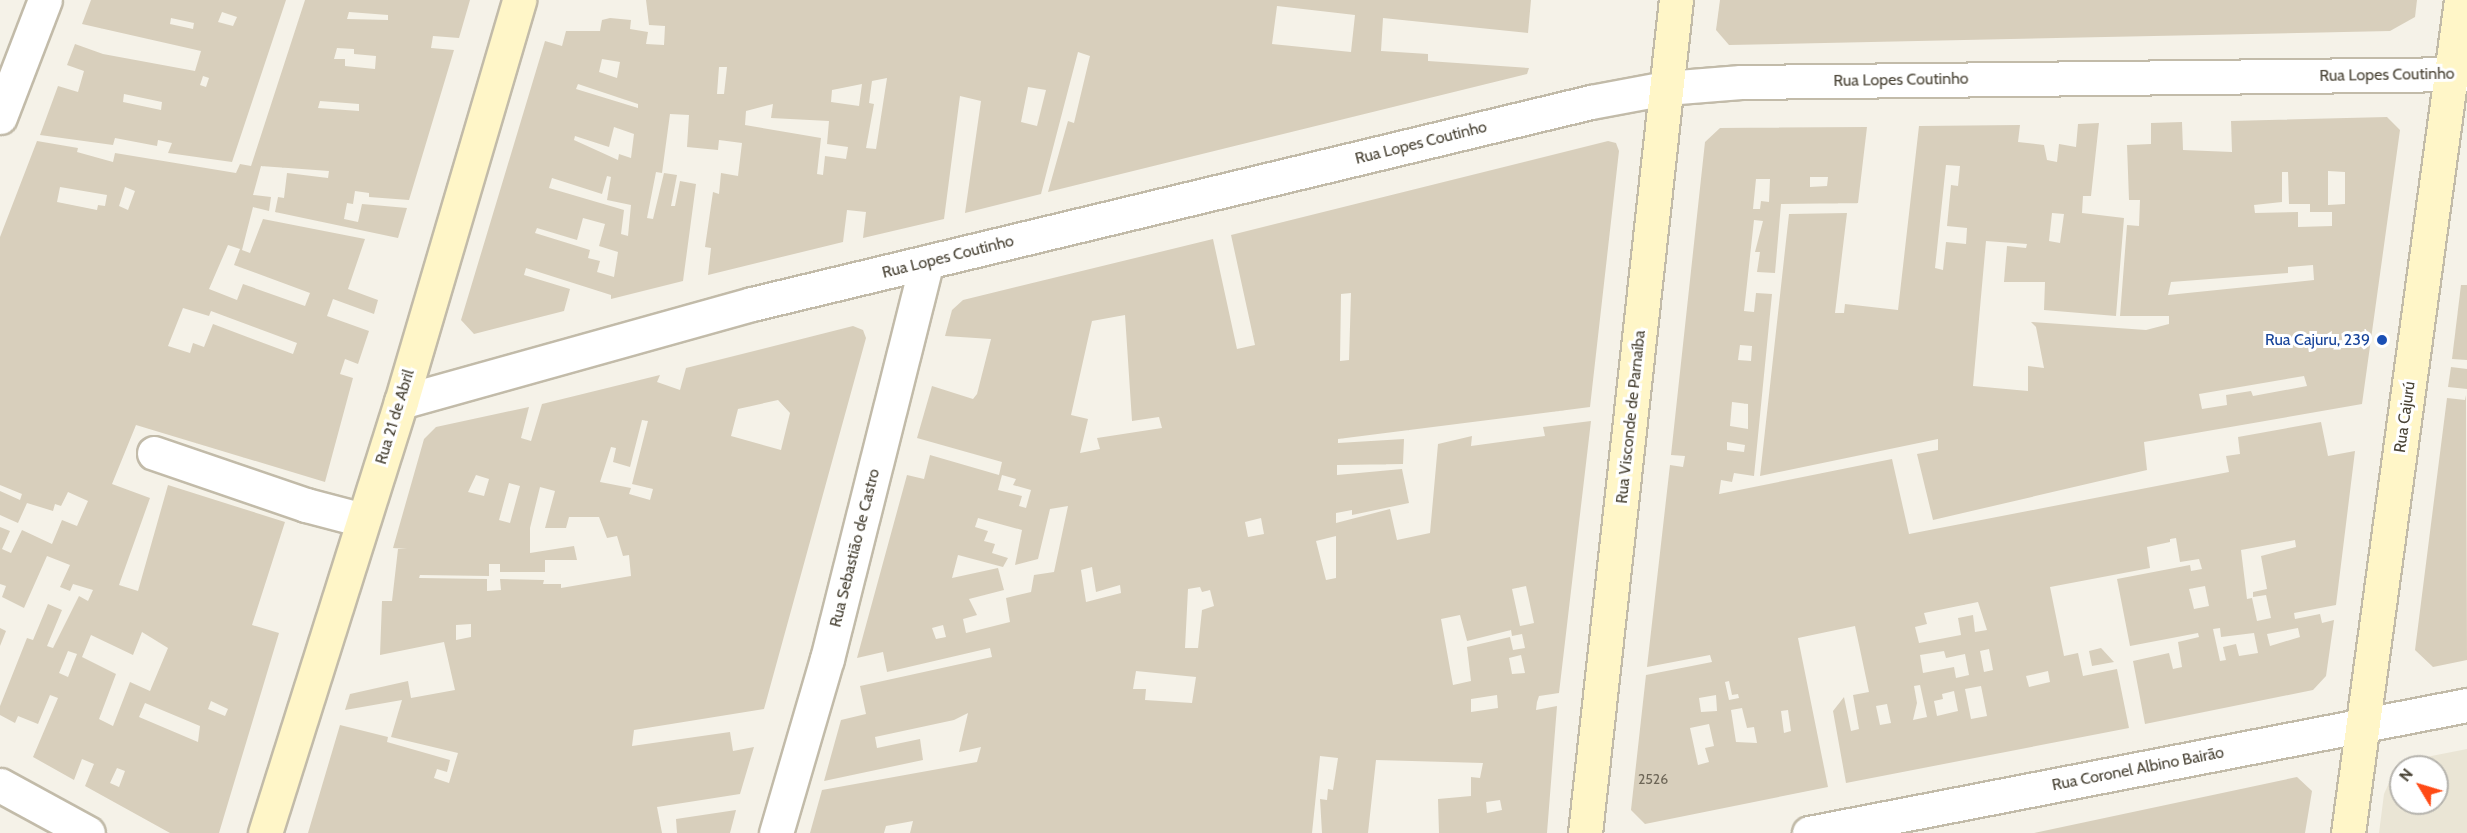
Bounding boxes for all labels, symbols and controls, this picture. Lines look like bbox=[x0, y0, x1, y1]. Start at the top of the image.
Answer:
street label: Rua Lopes Coutinho bbox=[2319, 64, 2455, 86]
street label: Rua Lopes Coutinho bbox=[1833, 69, 1969, 91]
street label: Rua Lopes Coutinho bbox=[1353, 117, 1489, 169]
street label: Rua Lopes Coutinho bbox=[880, 231, 1016, 283]
street label: Rua Visconde de Parnaíba bbox=[1612, 329, 1650, 505]
place label: Rua Cajuru, 239 bbox=[2265, 330, 2370, 350]
marker: Rua Cajuru, 239 bbox=[2375, 333, 2389, 347]
street label: Rua 21 de Abril bbox=[372, 367, 418, 467]
street label: Rua Cajurú bbox=[2390, 380, 2420, 454]
street label: Rua Sebastião de Castro bbox=[826, 467, 884, 629]
street label: Rua Coronel Albino Bairão bbox=[2050, 743, 2226, 795]
north arrow bbox=[2389, 755, 2449, 815]
text: N bbox=[2395, 765, 2417, 785]
house number: 2526 bbox=[1638, 771, 1668, 787]

